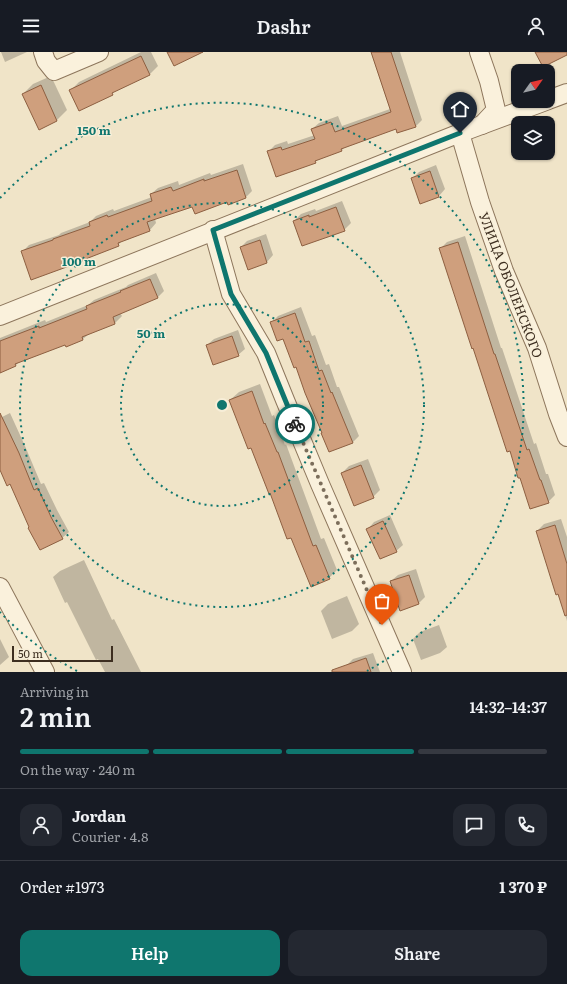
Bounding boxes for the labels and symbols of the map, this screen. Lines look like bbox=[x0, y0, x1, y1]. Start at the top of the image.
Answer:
north arrow bbox=[511, 64, 555, 108]
pin bbox=[443, 92, 477, 133]
text: 150 m bbox=[77, 121, 111, 139]
street label: УЛИЦА ОБОЛЕНСКОГО bbox=[475, 209, 548, 361]
text: 100 m bbox=[62, 252, 96, 270]
text: 50 m bbox=[137, 324, 165, 342]
centre of rings bbox=[215, 398, 229, 412]
courier bbox=[275, 404, 315, 444]
pin bbox=[365, 584, 399, 625]
scale bar bbox=[12, 644, 113, 663]

